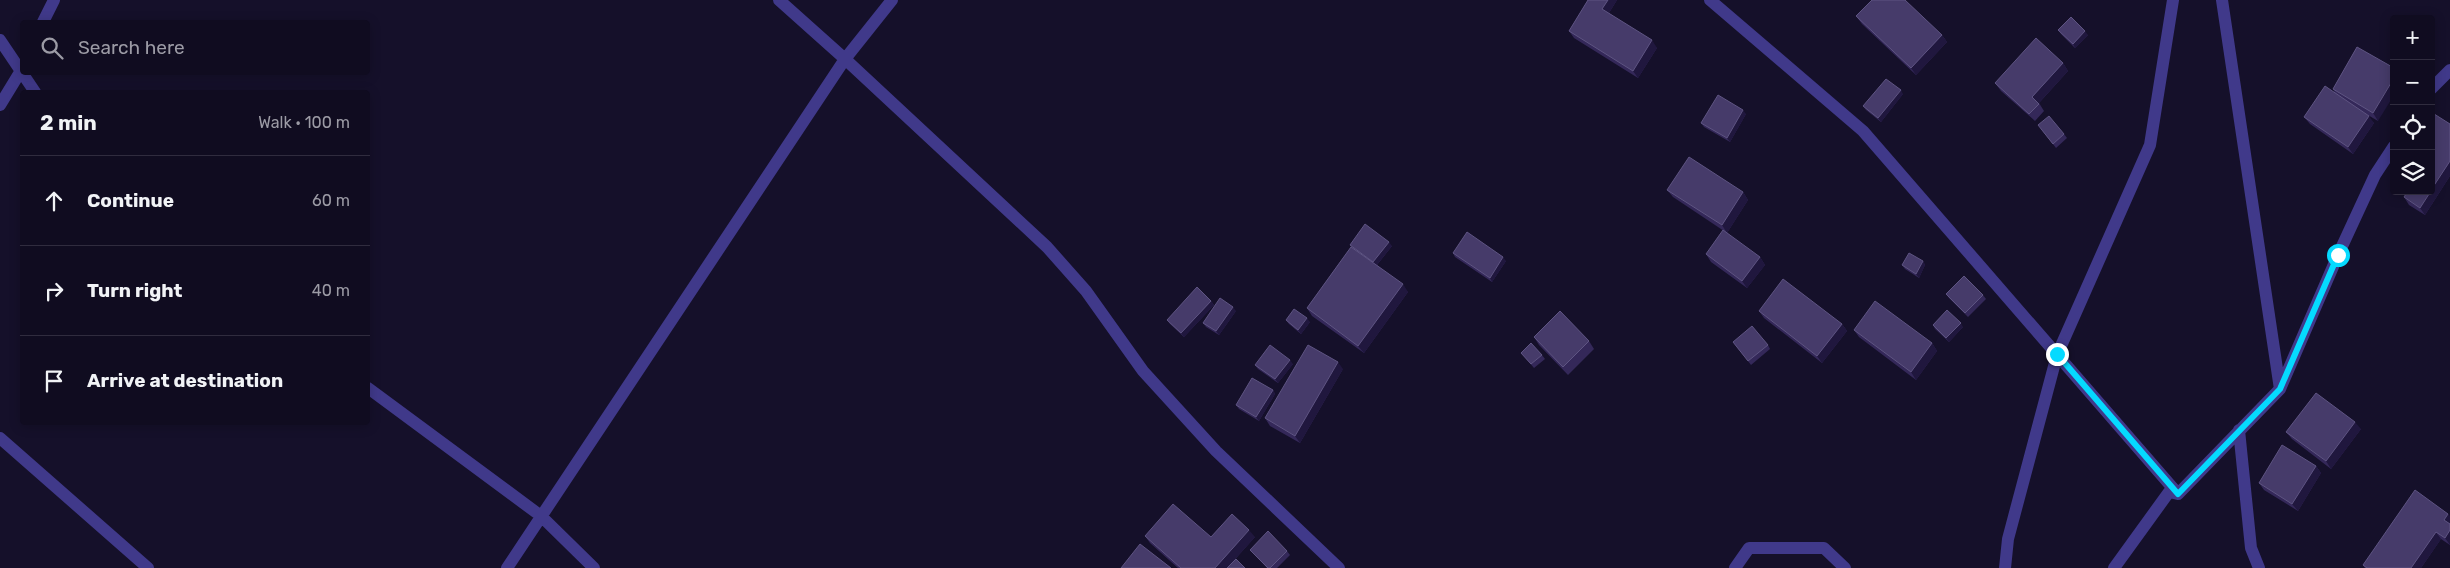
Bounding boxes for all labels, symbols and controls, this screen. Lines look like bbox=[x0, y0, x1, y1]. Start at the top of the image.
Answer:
map controls bbox=[2390, 15, 2435, 195]
button: + bbox=[2390, 15, 2435, 60]
search box bbox=[20, 20, 370, 75]
icon: search bbox=[38, 34, 66, 62]
text: Search here bbox=[78, 36, 185, 59]
button: − bbox=[2390, 60, 2435, 105]
button: locate bbox=[2390, 105, 2435, 150]
text: 2 min bbox=[40, 110, 97, 135]
text: Walk · 100 m bbox=[258, 113, 350, 132]
button: layers bbox=[2390, 150, 2435, 195]
icon: ahead bbox=[40, 187, 68, 215]
text: Continue bbox=[87, 189, 174, 212]
text: 60 m bbox=[312, 191, 350, 210]
route start bbox=[2327, 244, 2350, 267]
icon: right bbox=[40, 277, 68, 305]
text: Turn right bbox=[87, 279, 182, 302]
text: 40 m bbox=[312, 281, 350, 300]
route end bbox=[2046, 343, 2069, 366]
icon: arrive bbox=[40, 367, 68, 395]
text: Arrive at destination bbox=[87, 369, 283, 392]

